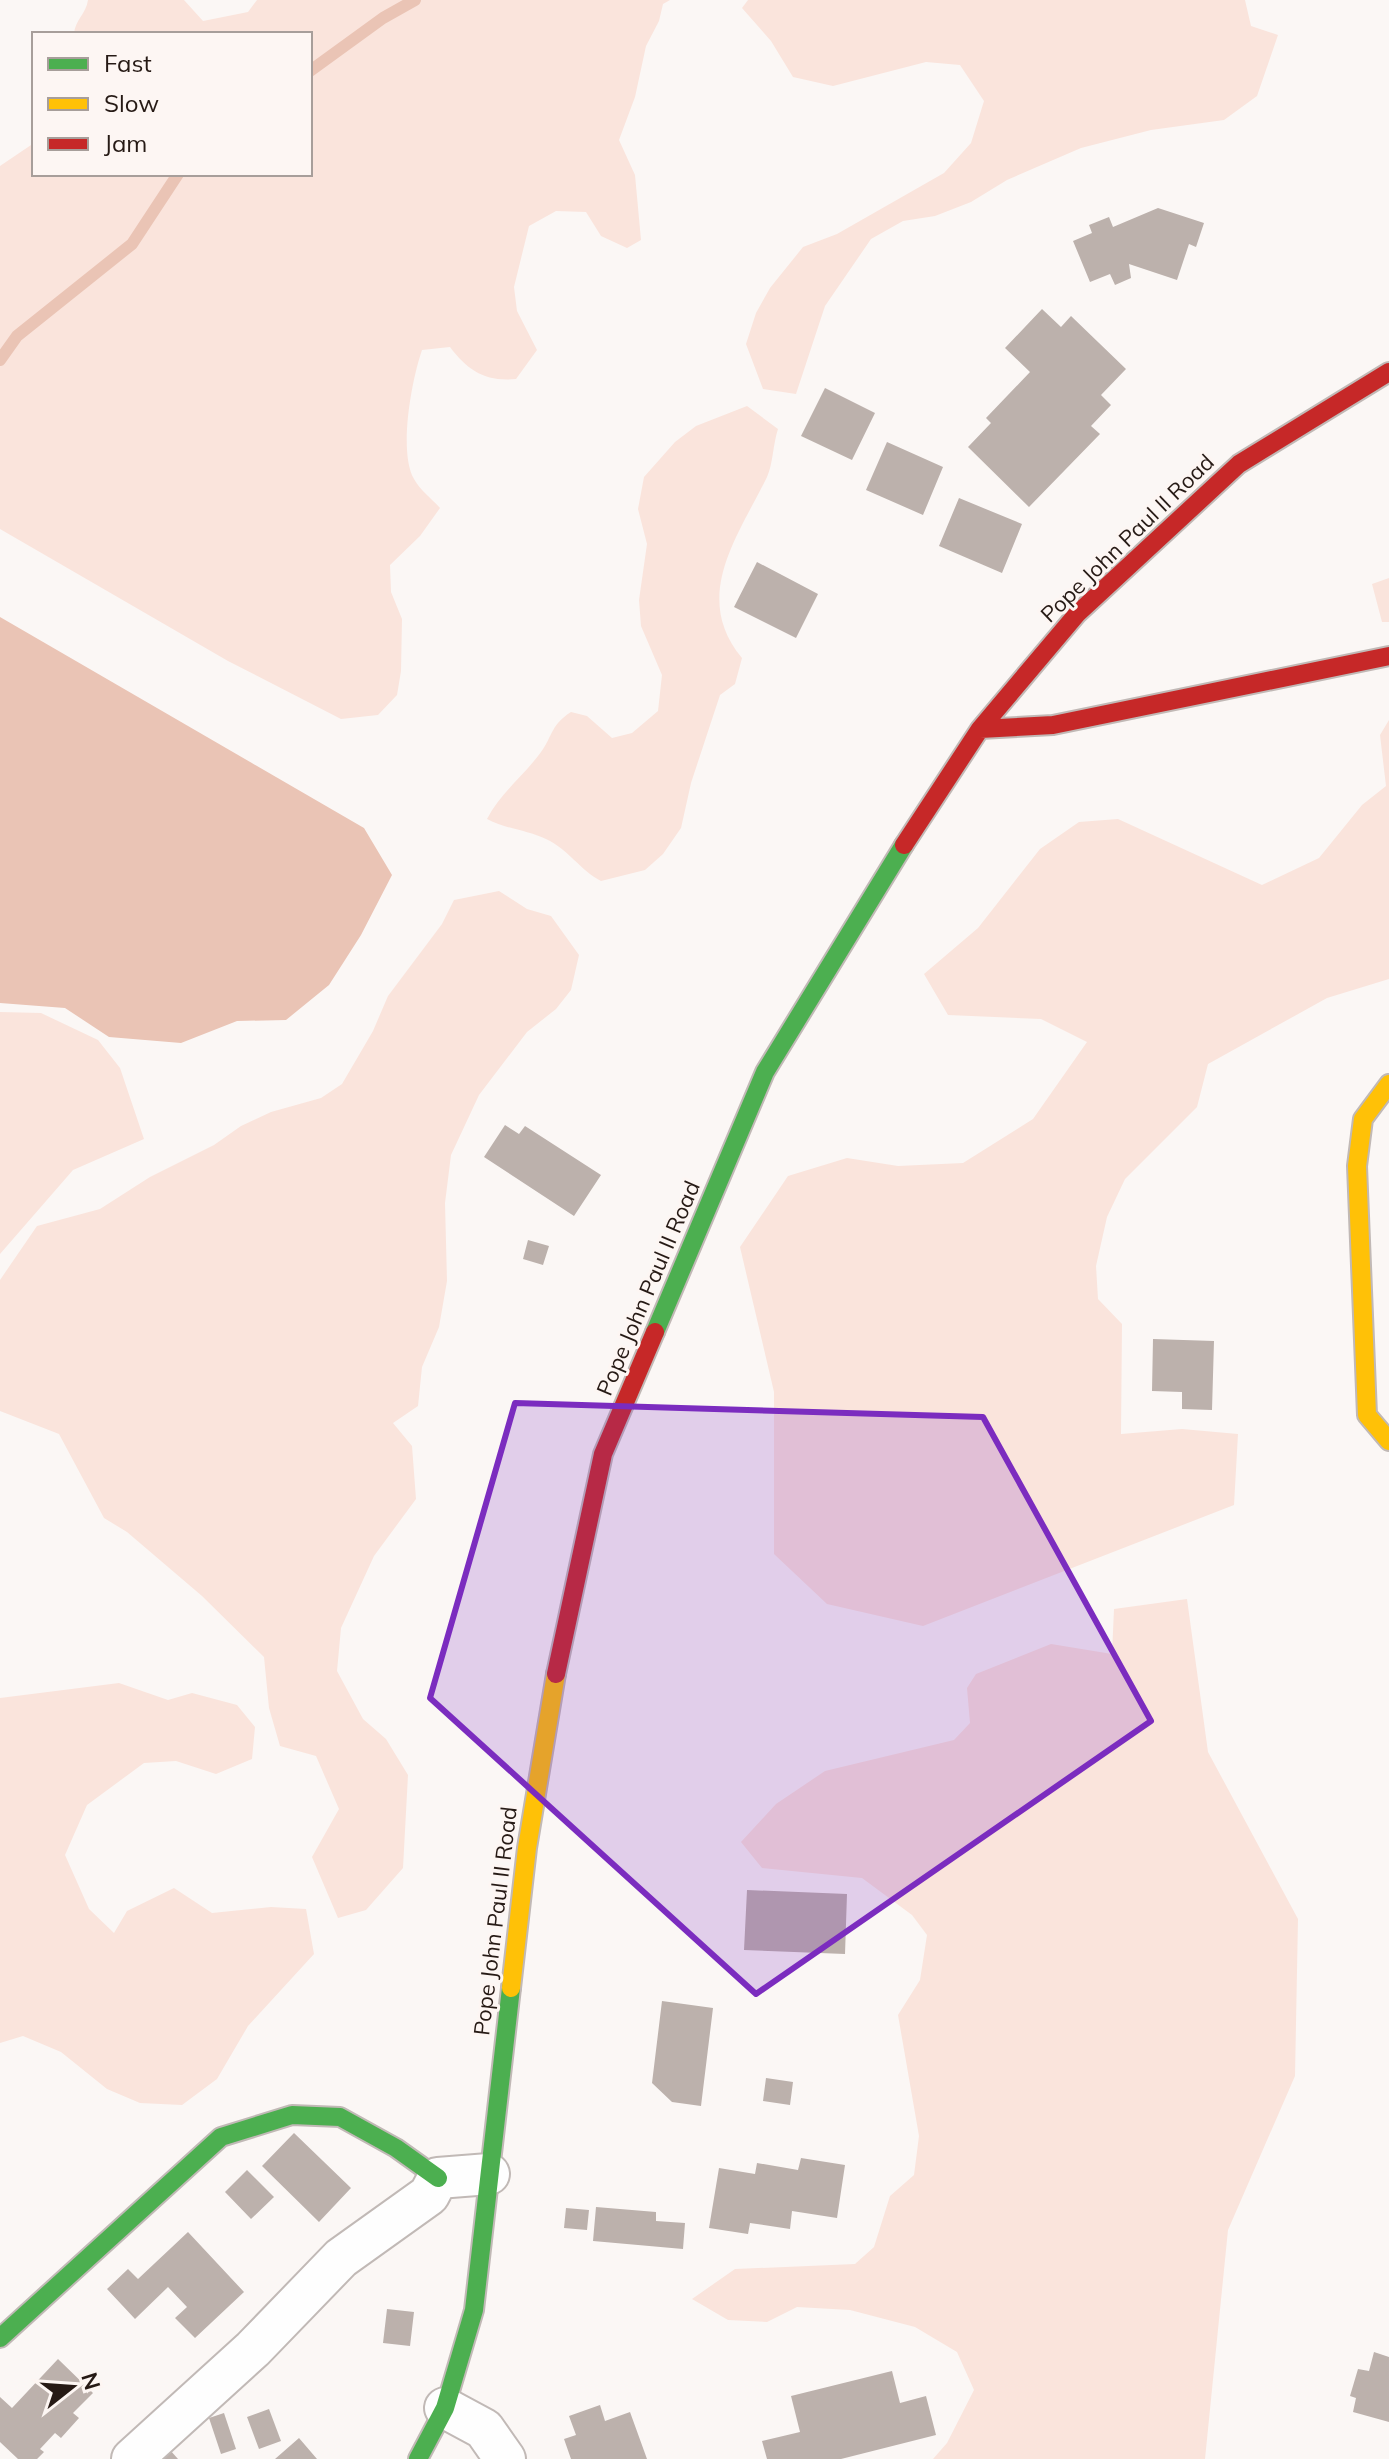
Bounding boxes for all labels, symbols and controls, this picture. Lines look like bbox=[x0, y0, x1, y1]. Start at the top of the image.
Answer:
legend bbox=[32, 32, 312, 176]
text: Fast bbox=[104, 48, 152, 78]
text: Slow bbox=[104, 88, 159, 118]
text: Jam bbox=[104, 128, 147, 158]
street label: Pope John Paul II Road bbox=[1034, 448, 1220, 628]
street label: Pope John Paul II Road bbox=[590, 1176, 706, 1400]
street label: Pope John Paul II Road bbox=[467, 1805, 523, 2037]
north arrow bbox=[32, 2347, 112, 2427]
text: N bbox=[75, 2369, 107, 2393]

